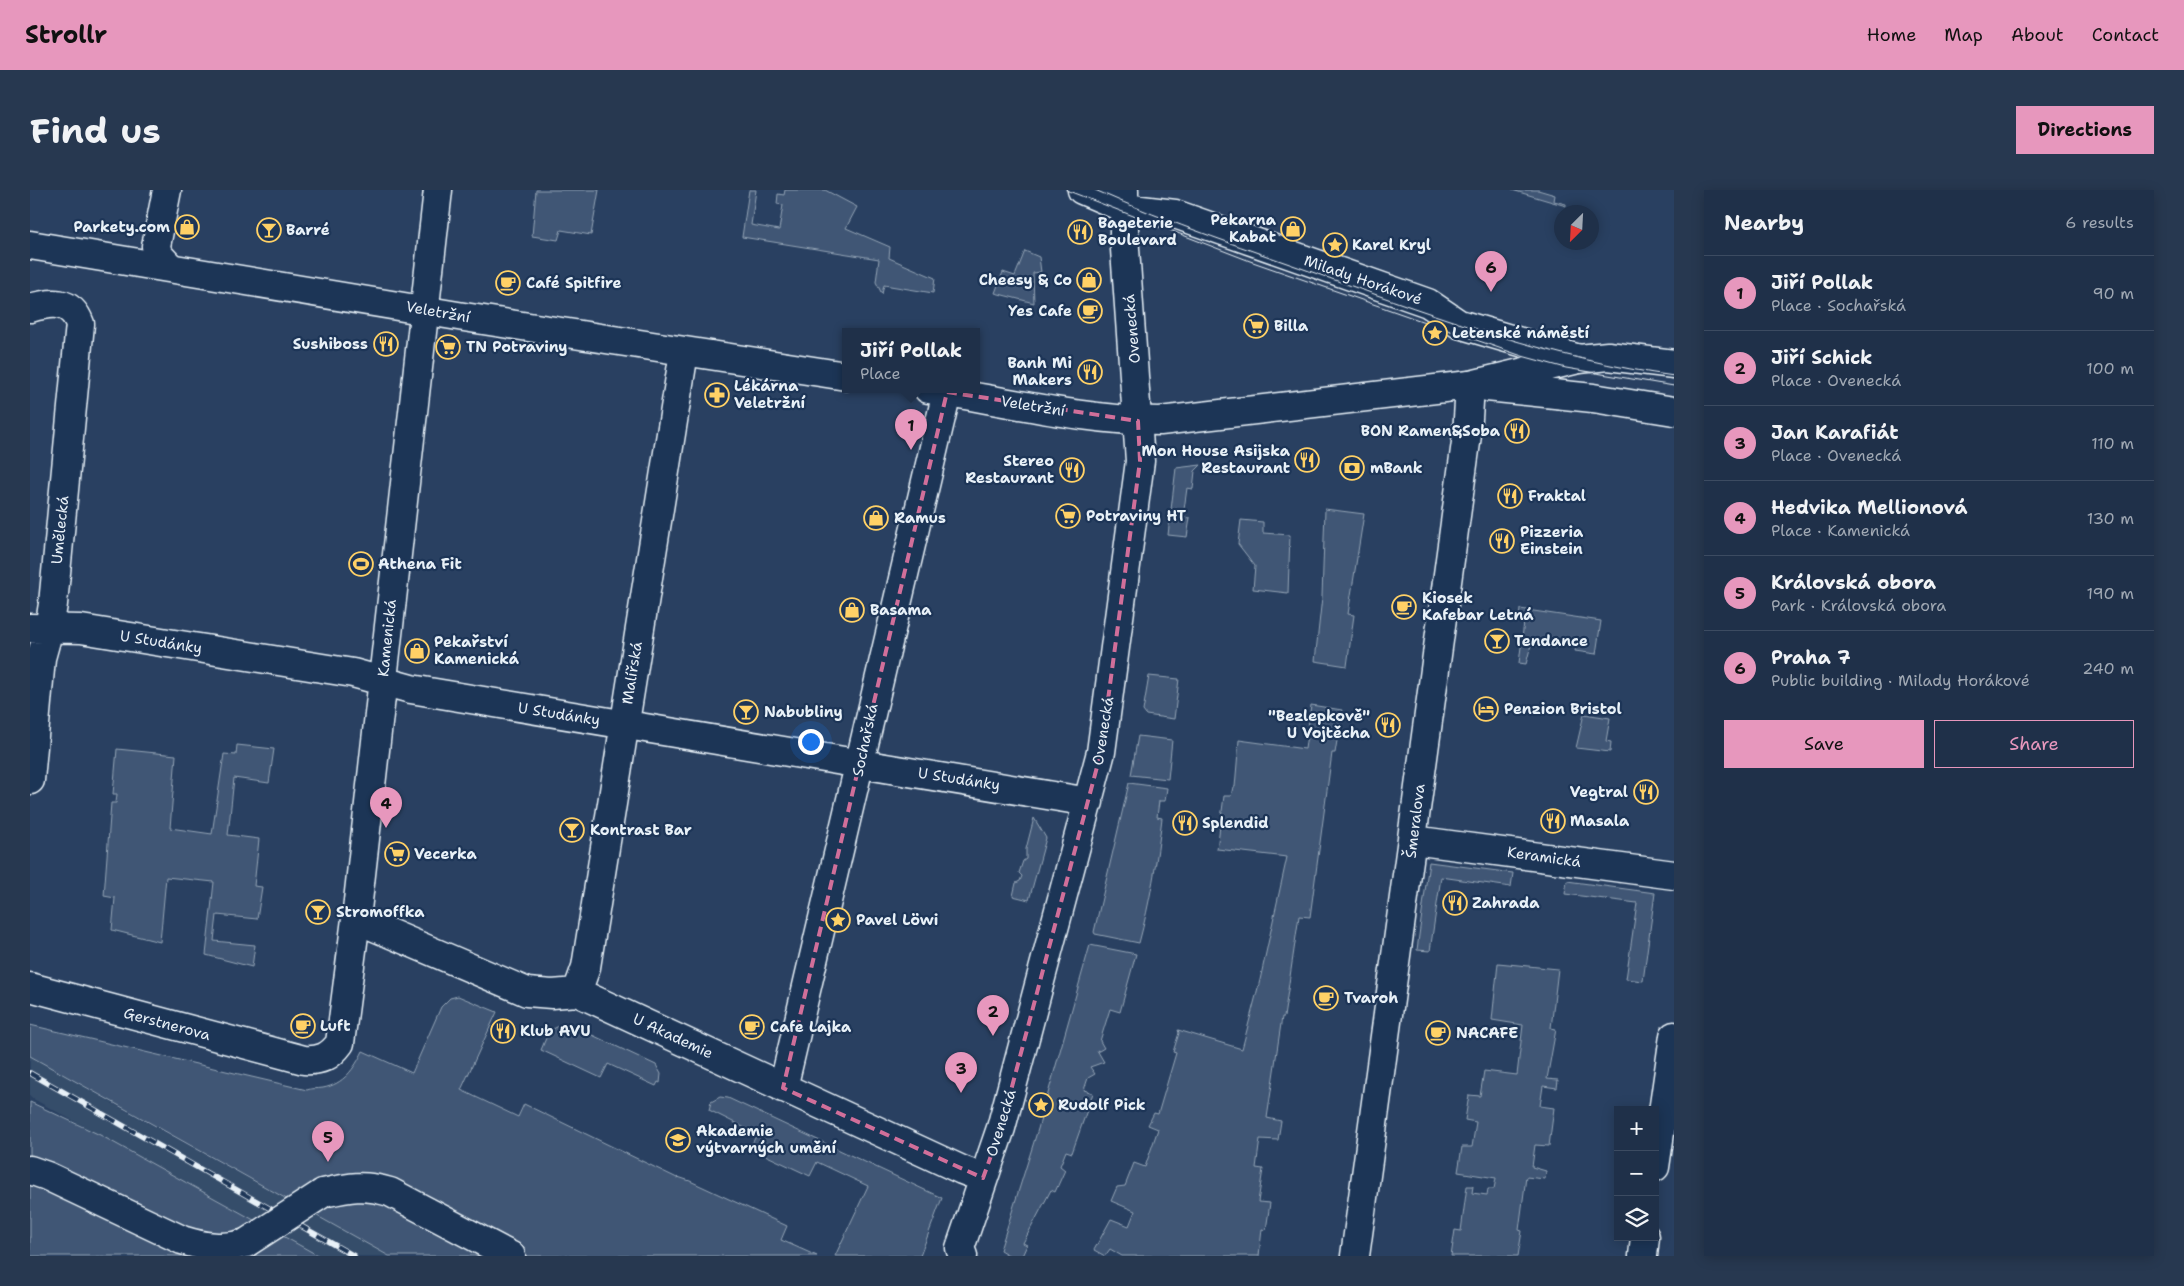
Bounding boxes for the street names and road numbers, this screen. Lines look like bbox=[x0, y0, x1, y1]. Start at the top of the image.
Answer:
street label: Milady Horákové bbox=[1301, 250, 1425, 310]
street label: Ovenecká bbox=[1119, 293, 1145, 364]
street label: Veletržní bbox=[404, 297, 472, 328]
street label: Veletržní bbox=[999, 391, 1067, 421]
street label: Umělecká bbox=[46, 494, 74, 565]
street label: Kamenická bbox=[373, 598, 401, 678]
street label: U Studánky bbox=[118, 626, 204, 658]
street label: Malířská bbox=[617, 639, 647, 706]
street label: Ovenecká bbox=[1088, 695, 1118, 767]
street label: U Studánky bbox=[516, 698, 602, 730]
street label: Sochařská bbox=[848, 701, 883, 778]
street label: U Studánky bbox=[916, 763, 1002, 795]
street label: Šmeralova bbox=[1400, 782, 1430, 859]
street label: Keramická bbox=[1506, 842, 1583, 872]
street label: Gerstnerova bbox=[121, 1003, 213, 1045]
street label: U Akademie bbox=[630, 1009, 716, 1063]
street label: Ovenecká bbox=[981, 1086, 1021, 1159]

